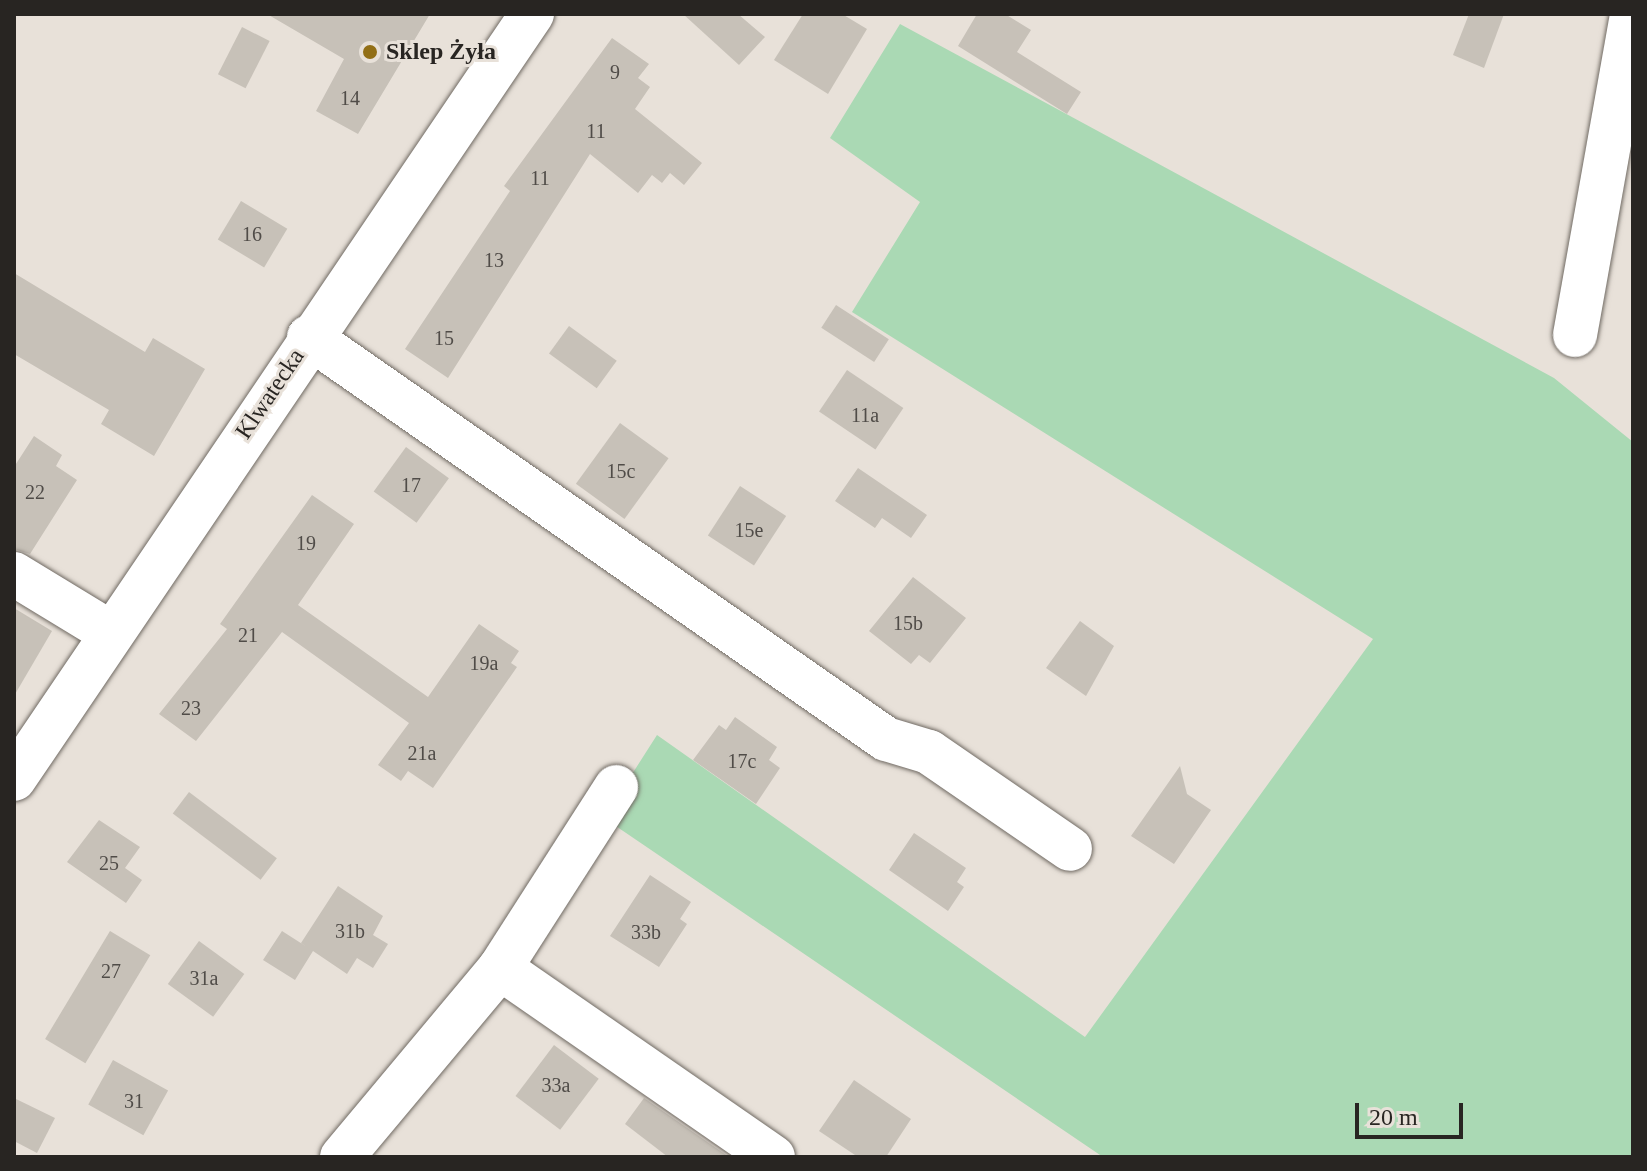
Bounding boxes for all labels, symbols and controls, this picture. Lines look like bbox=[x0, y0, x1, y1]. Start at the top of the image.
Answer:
place label: Sklep Żyła bbox=[386, 38, 496, 66]
marker: Sklep Żyła bbox=[361, 43, 379, 61]
house number: 9 bbox=[610, 60, 620, 84]
house number: 14 bbox=[340, 86, 360, 110]
house number: 11 bbox=[586, 119, 606, 143]
house number: 11 bbox=[530, 166, 550, 190]
house number: 16 bbox=[242, 222, 262, 246]
house number: 13 bbox=[484, 248, 504, 272]
house number: 15 bbox=[434, 326, 454, 350]
street label: Klwatecka bbox=[229, 343, 311, 445]
house number: 11a bbox=[851, 403, 879, 427]
house number: 15c bbox=[607, 459, 635, 483]
house number: 17 bbox=[401, 473, 421, 497]
house number: 22 bbox=[25, 480, 45, 504]
house number: 15e bbox=[735, 518, 763, 542]
house number: 19 bbox=[296, 531, 316, 555]
house number: 15b bbox=[893, 611, 923, 635]
house number: 21 bbox=[238, 623, 258, 647]
house number: 19a bbox=[470, 651, 498, 675]
house number: 23 bbox=[181, 696, 201, 720]
house number: 21a bbox=[408, 741, 436, 765]
house number: 17c bbox=[728, 749, 756, 773]
house number: 25 bbox=[99, 851, 119, 875]
house number: 31b bbox=[335, 919, 365, 943]
house number: 33b bbox=[631, 920, 661, 944]
house number: 27 bbox=[101, 959, 121, 983]
house number: 31a bbox=[190, 966, 218, 990]
house number: 33a bbox=[542, 1073, 570, 1097]
scale bar bbox=[1359, 1087, 1467, 1137]
house number: 31 bbox=[124, 1089, 144, 1113]
text: 20 m bbox=[1369, 1104, 1418, 1130]

